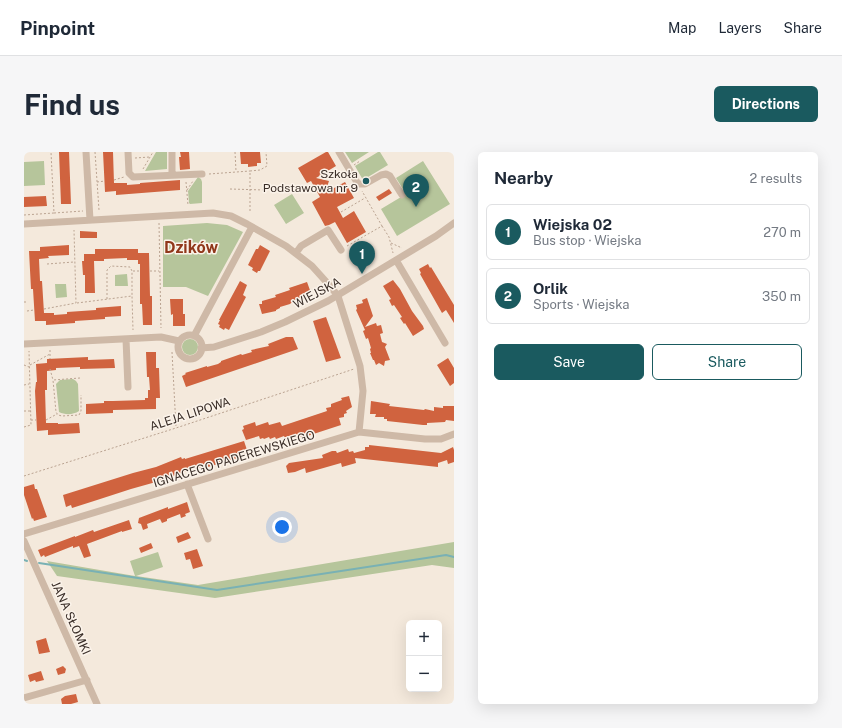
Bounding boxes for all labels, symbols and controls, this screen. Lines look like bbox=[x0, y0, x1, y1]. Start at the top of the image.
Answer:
text: Pinpoint bbox=[20, 17, 95, 39]
text: Map bbox=[668, 20, 696, 36]
text: Layers bbox=[718, 20, 762, 36]
text: Share bbox=[784, 20, 822, 36]
button: Directions bbox=[714, 86, 818, 122]
text: Find us bbox=[24, 88, 120, 121]
place label: Szkoła Podstawowa nr 9 bbox=[263, 167, 358, 195]
text: Nearby bbox=[494, 168, 553, 188]
text: 2 results bbox=[750, 171, 802, 186]
pin: 2 bbox=[403, 174, 429, 207]
marker: Szkoła Podstawowa nr 9 bbox=[361, 176, 371, 186]
text: Wiejska 02 bbox=[533, 216, 612, 233]
text: 1 bbox=[505, 225, 511, 240]
text: 270 m bbox=[763, 225, 801, 240]
text: Bus stop · Wiejska bbox=[533, 233, 641, 248]
district label: Dzików bbox=[164, 238, 218, 257]
pin: 1 bbox=[349, 241, 375, 274]
street label: WIEJSKA bbox=[291, 274, 344, 311]
text: Orlik bbox=[533, 280, 568, 297]
text: 2 bbox=[504, 289, 512, 304]
text: 350 m bbox=[762, 289, 801, 304]
text: Sports · Wiejska bbox=[533, 297, 629, 312]
button: Save bbox=[494, 344, 644, 380]
button: Share bbox=[652, 344, 802, 380]
street label: ALEJA LIPOWA bbox=[148, 394, 233, 434]
street label: IGNACEGO PADEREWSKIEGO bbox=[151, 428, 317, 490]
your location bbox=[272, 517, 292, 537]
street label: JANA SŁOMKI bbox=[49, 579, 93, 657]
map controls bbox=[406, 620, 442, 692]
button: + bbox=[406, 620, 442, 656]
button: − bbox=[406, 656, 442, 692]

